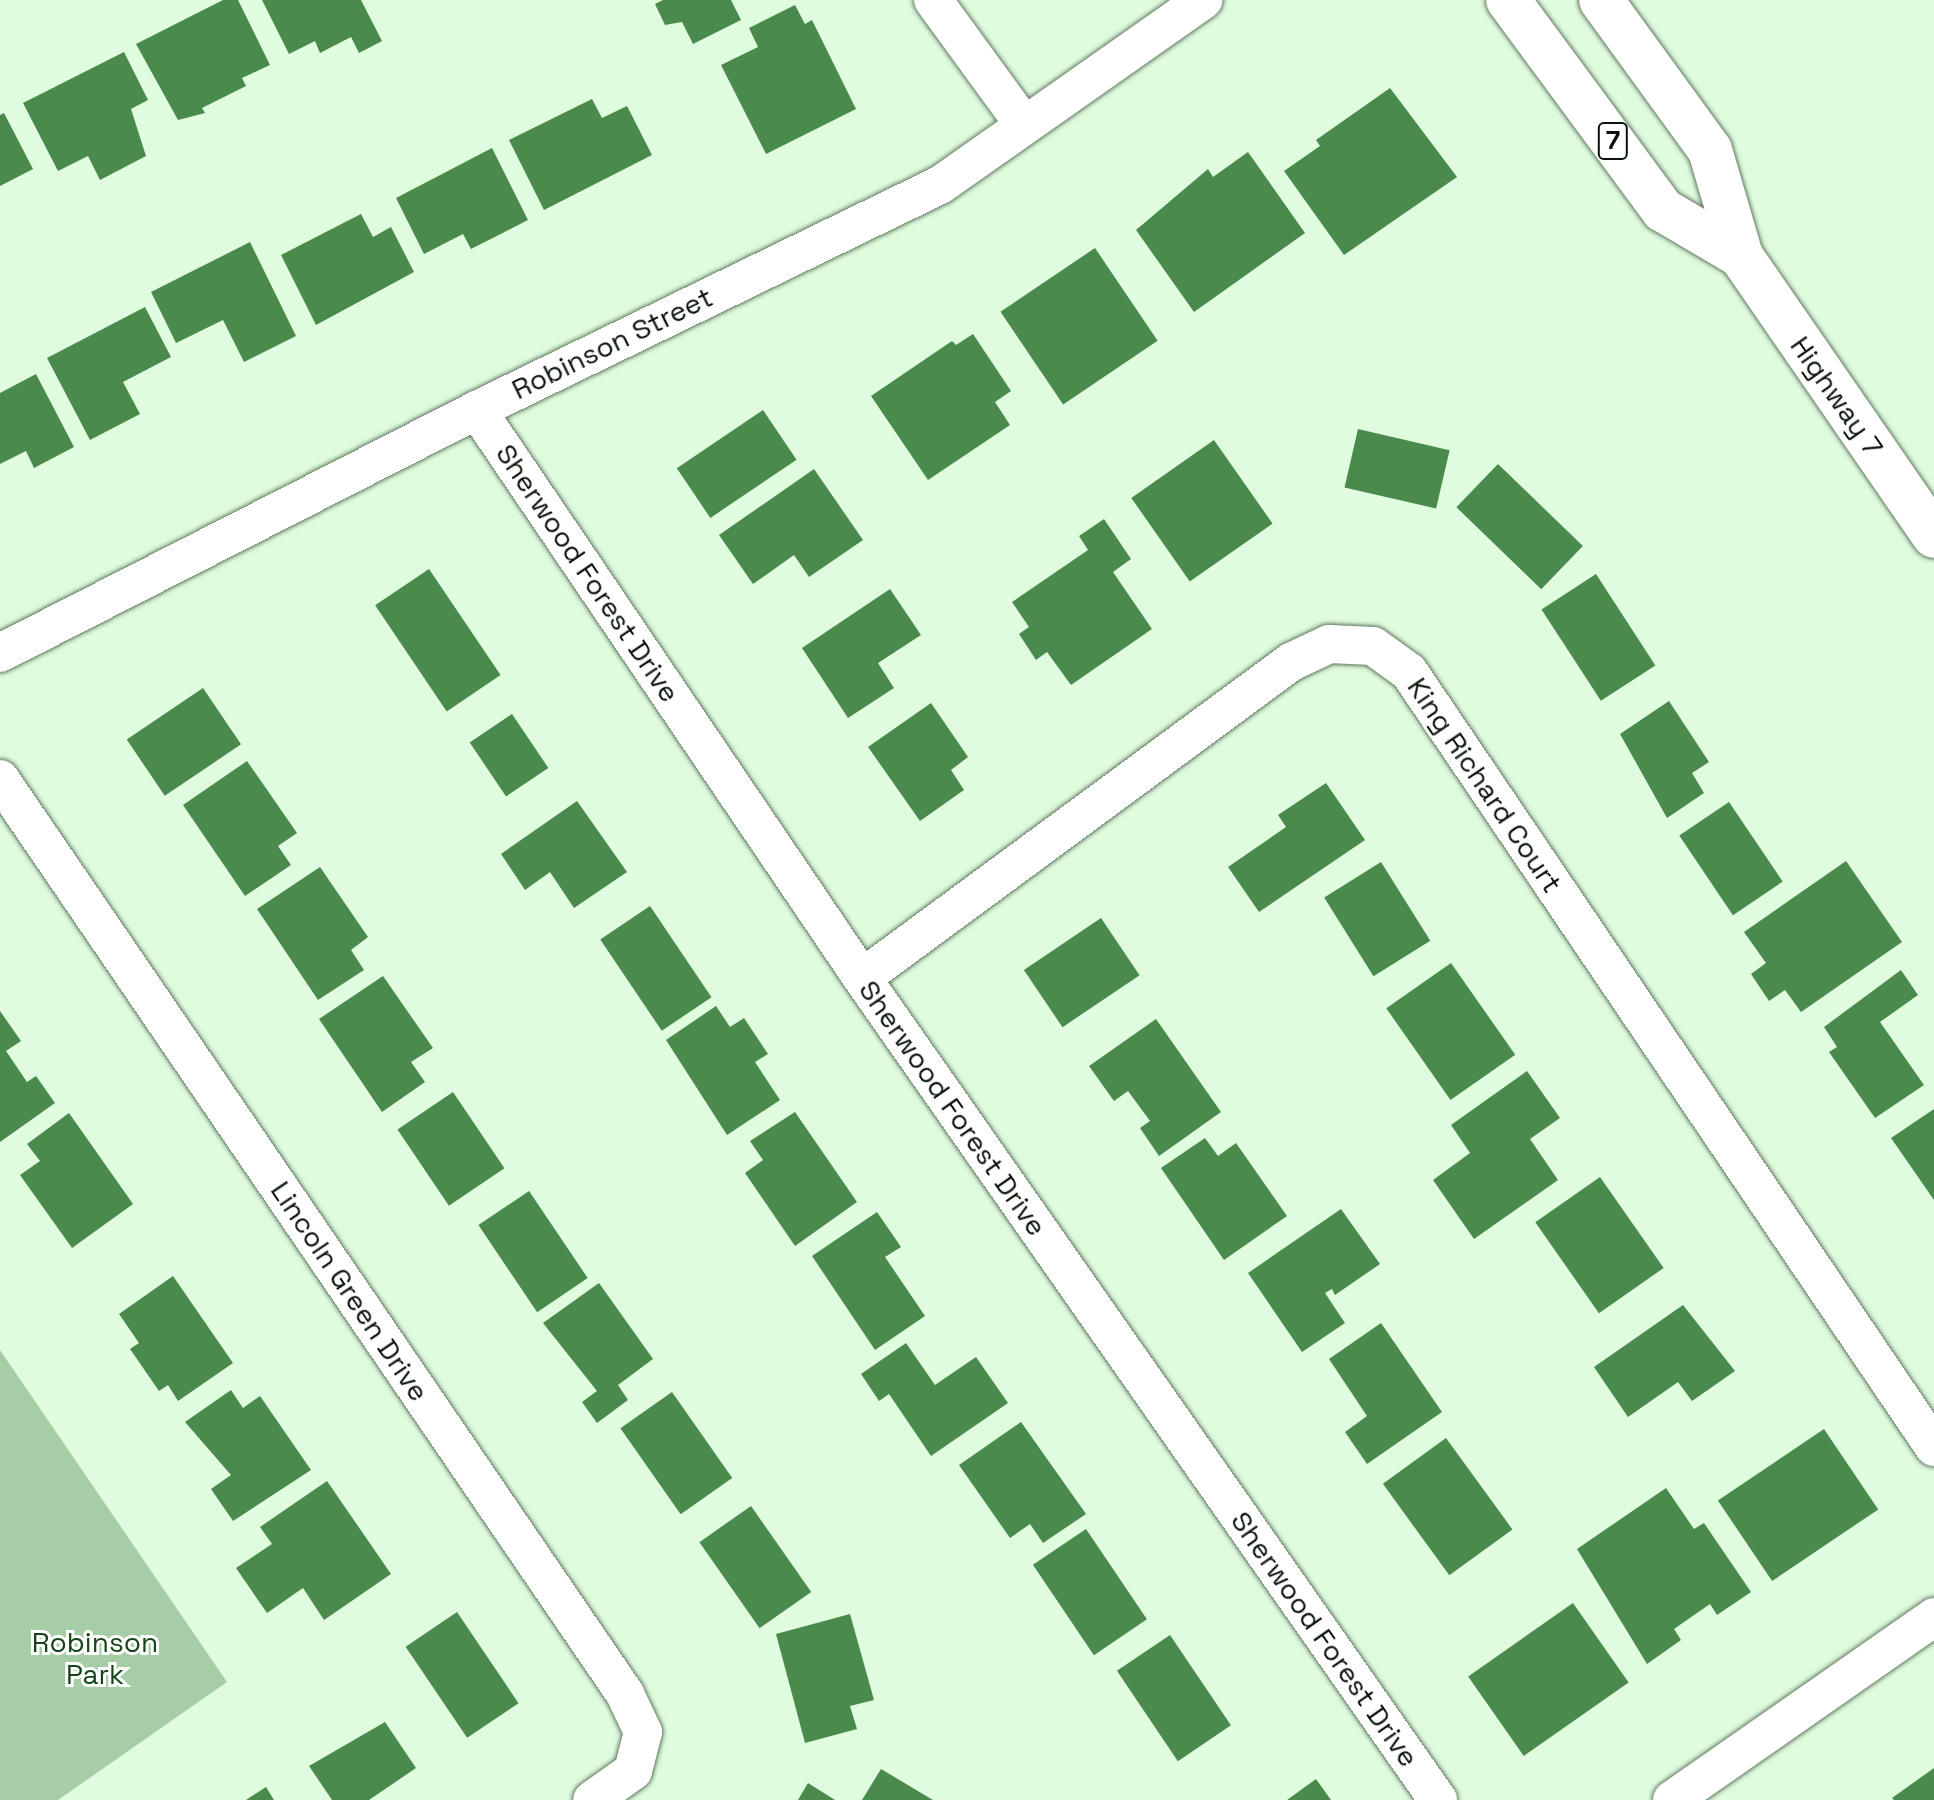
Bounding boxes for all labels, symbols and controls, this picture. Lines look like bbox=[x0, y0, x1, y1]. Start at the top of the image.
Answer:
road number: 7 bbox=[1597, 119, 1629, 163]
street label: Robinson Street bbox=[506, 280, 718, 406]
street label: Highway 7 bbox=[1784, 330, 1890, 462]
street label: Sherwood Forest Drive bbox=[489, 438, 687, 708]
street label: King Richard Court bbox=[1401, 671, 1569, 899]
street label: Sherwood Forest Drive bbox=[852, 974, 1054, 1242]
street label: Lincoln Green Drive bbox=[264, 1175, 436, 1407]
street label: Sherwood Forest Drive bbox=[1224, 1505, 1426, 1773]
park label: Robinson Park bbox=[32, 1625, 158, 1691]

